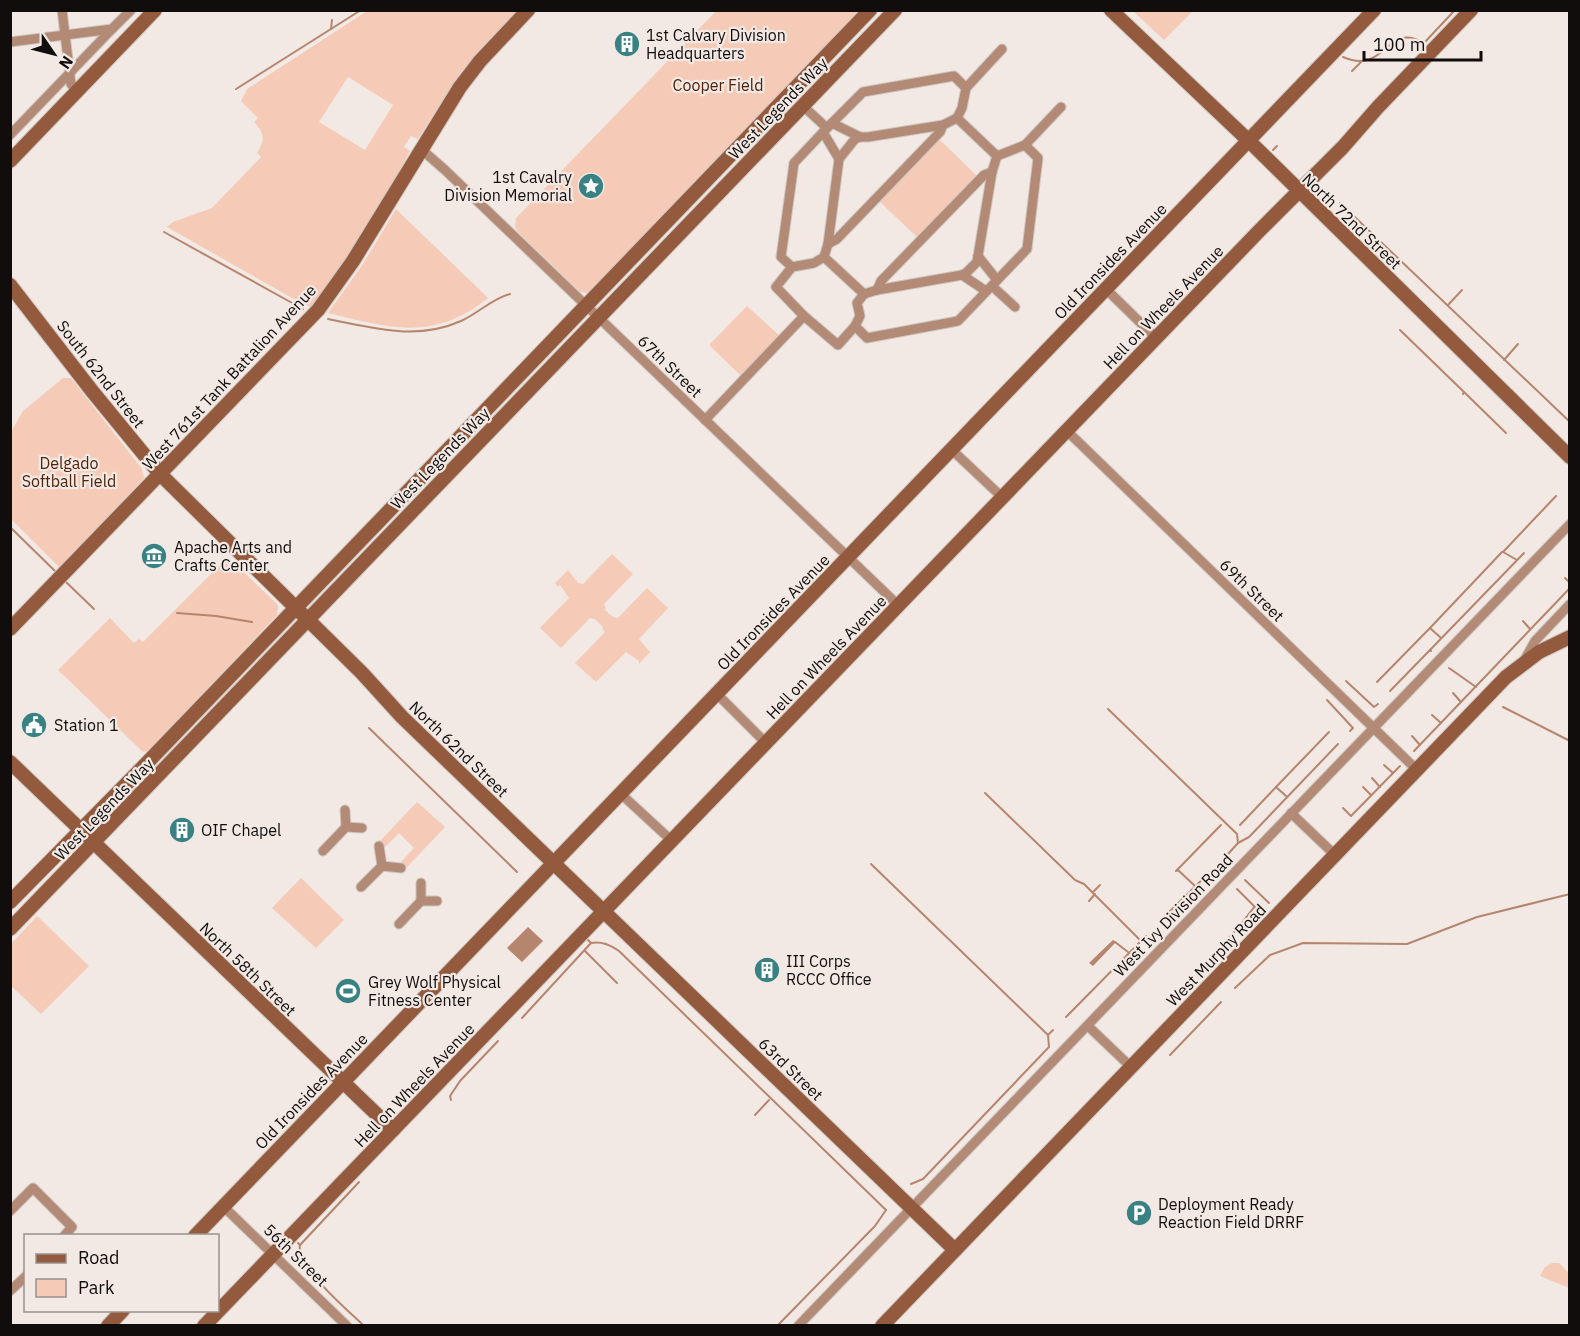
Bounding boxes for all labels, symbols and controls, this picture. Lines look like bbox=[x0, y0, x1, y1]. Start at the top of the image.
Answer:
north arrow bbox=[24, 24, 84, 84]
scale bar bbox=[1364, 24, 1481, 62]
place label: 1st Calvary Division Headquarters bbox=[646, 25, 786, 63]
building icon: 1st Calvary Division Headquarters bbox=[612, 29, 642, 59]
text: 100 m bbox=[1373, 33, 1425, 56]
text: N bbox=[55, 52, 78, 73]
street label: West Legends Way bbox=[724, 53, 832, 163]
park label: Cooper Field bbox=[673, 75, 763, 95]
place label: 1st Cavalry Division Memorial bbox=[444, 167, 572, 205]
street label: North 72nd Street bbox=[1298, 169, 1406, 273]
place icon: 1st Cavalry Division Memorial bbox=[576, 171, 606, 201]
street label: Old Ironsides Avenue bbox=[1049, 199, 1171, 323]
street label: Hell on Wheels Avenue bbox=[1099, 241, 1228, 373]
street label: West 761st Tank Battalion Avenue bbox=[138, 280, 320, 474]
street label: South 62nd Street bbox=[53, 316, 149, 432]
street label: 67th Street bbox=[634, 330, 706, 402]
street label: West Legends Way bbox=[386, 403, 494, 513]
park label: Delgado Softball Field bbox=[22, 453, 116, 491]
place label: Apache Arts and Crafts Center bbox=[174, 537, 292, 575]
museum icon: Apache Arts and Crafts Center bbox=[139, 541, 169, 571]
street label: Old Ironsides Avenue bbox=[712, 550, 834, 674]
street label: 69th Street bbox=[1216, 554, 1288, 626]
street label: Hell on Wheels Avenue bbox=[762, 591, 891, 723]
street label: North 62nd Street bbox=[405, 697, 513, 801]
public building icon: Station 1 bbox=[19, 710, 49, 740]
place label: Station 1 bbox=[54, 715, 119, 735]
street label: West Legends Way bbox=[50, 754, 158, 864]
building icon: OIF Chapel bbox=[167, 815, 197, 845]
place label: OIF Chapel bbox=[201, 820, 281, 840]
street label: West Ivy Division Road bbox=[1109, 849, 1237, 981]
street label: West Murphy Road bbox=[1162, 900, 1270, 1010]
street label: North 58th Street bbox=[196, 918, 300, 1020]
place label: III Corps RCCC Office bbox=[786, 951, 872, 989]
building icon: III Corps RCCC Office bbox=[752, 955, 782, 985]
place label: Grey Wolf Physical Fitness Center bbox=[368, 972, 501, 1010]
sports icon: Grey Wolf Physical Fitness Center bbox=[333, 976, 363, 1006]
street label: Hell on Wheels Avenue bbox=[350, 1019, 479, 1151]
street label: Old Ironsides Avenue bbox=[250, 1029, 372, 1153]
street label: 63rd Street bbox=[755, 1033, 827, 1105]
place label: Deployment Ready Reaction Field DRRF bbox=[1158, 1194, 1304, 1232]
parking icon: Deployment Ready Reaction Field DRRF bbox=[1124, 1198, 1154, 1228]
street label: 56th Street bbox=[260, 1219, 332, 1291]
legend bbox=[24, 1234, 219, 1312]
text: Road bbox=[78, 1246, 119, 1269]
text: Park bbox=[78, 1276, 115, 1299]

